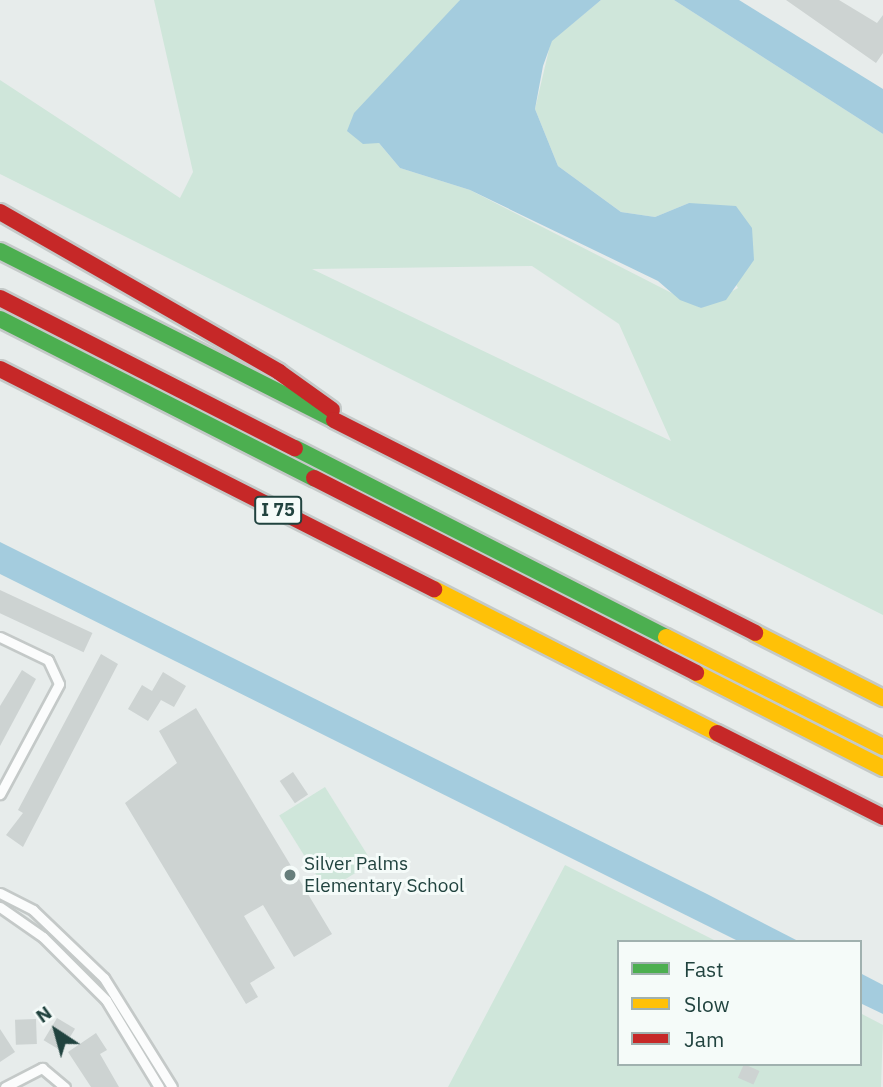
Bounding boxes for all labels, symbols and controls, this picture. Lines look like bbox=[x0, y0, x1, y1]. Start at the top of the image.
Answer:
road number: I 75 bbox=[254, 496, 302, 524]
place label: Silver Palms Elementary School bbox=[304, 853, 464, 897]
marker: Silver Palms Elementary School bbox=[282, 867, 298, 883]
legend bbox=[617, 940, 862, 1066]
text: Fast bbox=[684, 955, 724, 983]
text: Slow bbox=[684, 990, 730, 1018]
north arrow bbox=[21, 996, 91, 1066]
text: N bbox=[31, 1000, 56, 1028]
text: Jam bbox=[684, 1025, 724, 1053]

